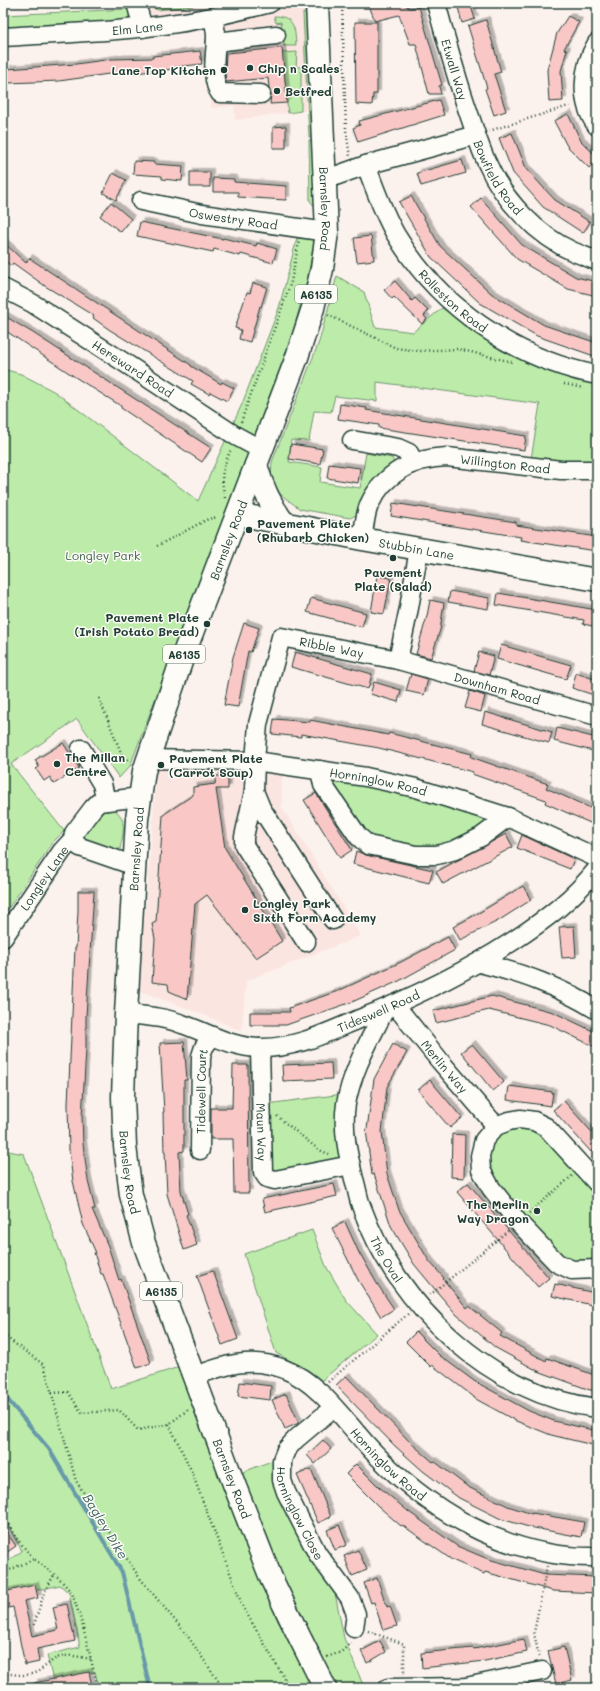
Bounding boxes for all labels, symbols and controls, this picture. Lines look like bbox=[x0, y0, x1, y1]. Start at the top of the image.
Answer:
street label: Elm Lane bbox=[112, 17, 164, 38]
street label: Etwall Way bbox=[438, 37, 472, 102]
place label: Chip n Scales bbox=[258, 60, 340, 76]
place label: Lane Top Kitchen bbox=[112, 62, 216, 78]
marker: Chip n Scales bbox=[245, 63, 255, 73]
marker: Lane Top Kitchen bbox=[219, 65, 229, 75]
place label: Betfred bbox=[285, 83, 332, 99]
marker: Betfred bbox=[272, 86, 282, 96]
street label: Bowfield Road bbox=[470, 138, 526, 218]
street label: Barnsley Road bbox=[316, 167, 335, 252]
street label: Oswestry Road bbox=[188, 203, 279, 233]
street label: Rolleston Road bbox=[416, 266, 491, 336]
road number: A6135 bbox=[295, 285, 337, 303]
street label: Hereward Road bbox=[89, 336, 177, 401]
street label: Willington Road bbox=[459, 451, 551, 477]
street label: Barnsley Road bbox=[206, 498, 251, 582]
place label: Pavement Plate (Rhubarb Chicken) bbox=[257, 515, 369, 545]
marker: Pavement Plate (Rhubarb Chicken) bbox=[244, 525, 254, 535]
street label: Stubbin Lane bbox=[378, 534, 455, 563]
park label: Longley Park bbox=[66, 547, 140, 563]
marker: Pavement Plate (Salad) bbox=[388, 553, 398, 563]
place label: Pavement Plate (Salad) bbox=[354, 564, 432, 594]
place label: Pavement Plate (Irish Potato Bread) bbox=[75, 609, 199, 639]
marker: Pavement Plate (Irish Potato Bread) bbox=[202, 619, 212, 629]
street label: Ribble Way bbox=[298, 633, 365, 661]
road number: A6135 bbox=[163, 645, 205, 663]
street label: Downham Road bbox=[452, 668, 543, 708]
place label: The Millan Centre bbox=[65, 749, 125, 779]
place label: Pavement Plate (Carrot Soup) bbox=[169, 750, 263, 780]
marker: The Millan Centre bbox=[52, 759, 62, 769]
marker: Pavement Plate (Carrot Soup) bbox=[156, 760, 166, 770]
street label: Horninglow Road bbox=[329, 764, 429, 799]
street label: Barnsley Road bbox=[125, 806, 147, 891]
street label: Longley Lane bbox=[16, 841, 72, 913]
place label: Longley Park Sixth Form Academy bbox=[253, 895, 377, 925]
marker: Longley Park Sixth Form Academy bbox=[240, 905, 250, 915]
street label: Tideswell Road bbox=[335, 986, 422, 1036]
street label: Merlin Way bbox=[418, 1036, 472, 1096]
street label: Tidewell Court bbox=[192, 1046, 211, 1134]
street label: Maun Way bbox=[253, 1103, 271, 1161]
street label: Barnsley Road bbox=[116, 1130, 144, 1216]
place label: The Merlin Way Dragon bbox=[457, 1196, 529, 1226]
marker: The Merlin Way Dragon bbox=[532, 1206, 542, 1216]
street label: The Oval bbox=[367, 1233, 407, 1285]
road number: A6135 bbox=[140, 1282, 182, 1300]
street label: Horninglow Road bbox=[347, 1424, 430, 1504]
street label: Barnsley Road bbox=[210, 1436, 255, 1521]
street label: Horninglow Close bbox=[274, 1467, 327, 1563]
water label: Bagley Dike bbox=[80, 1490, 132, 1562]

